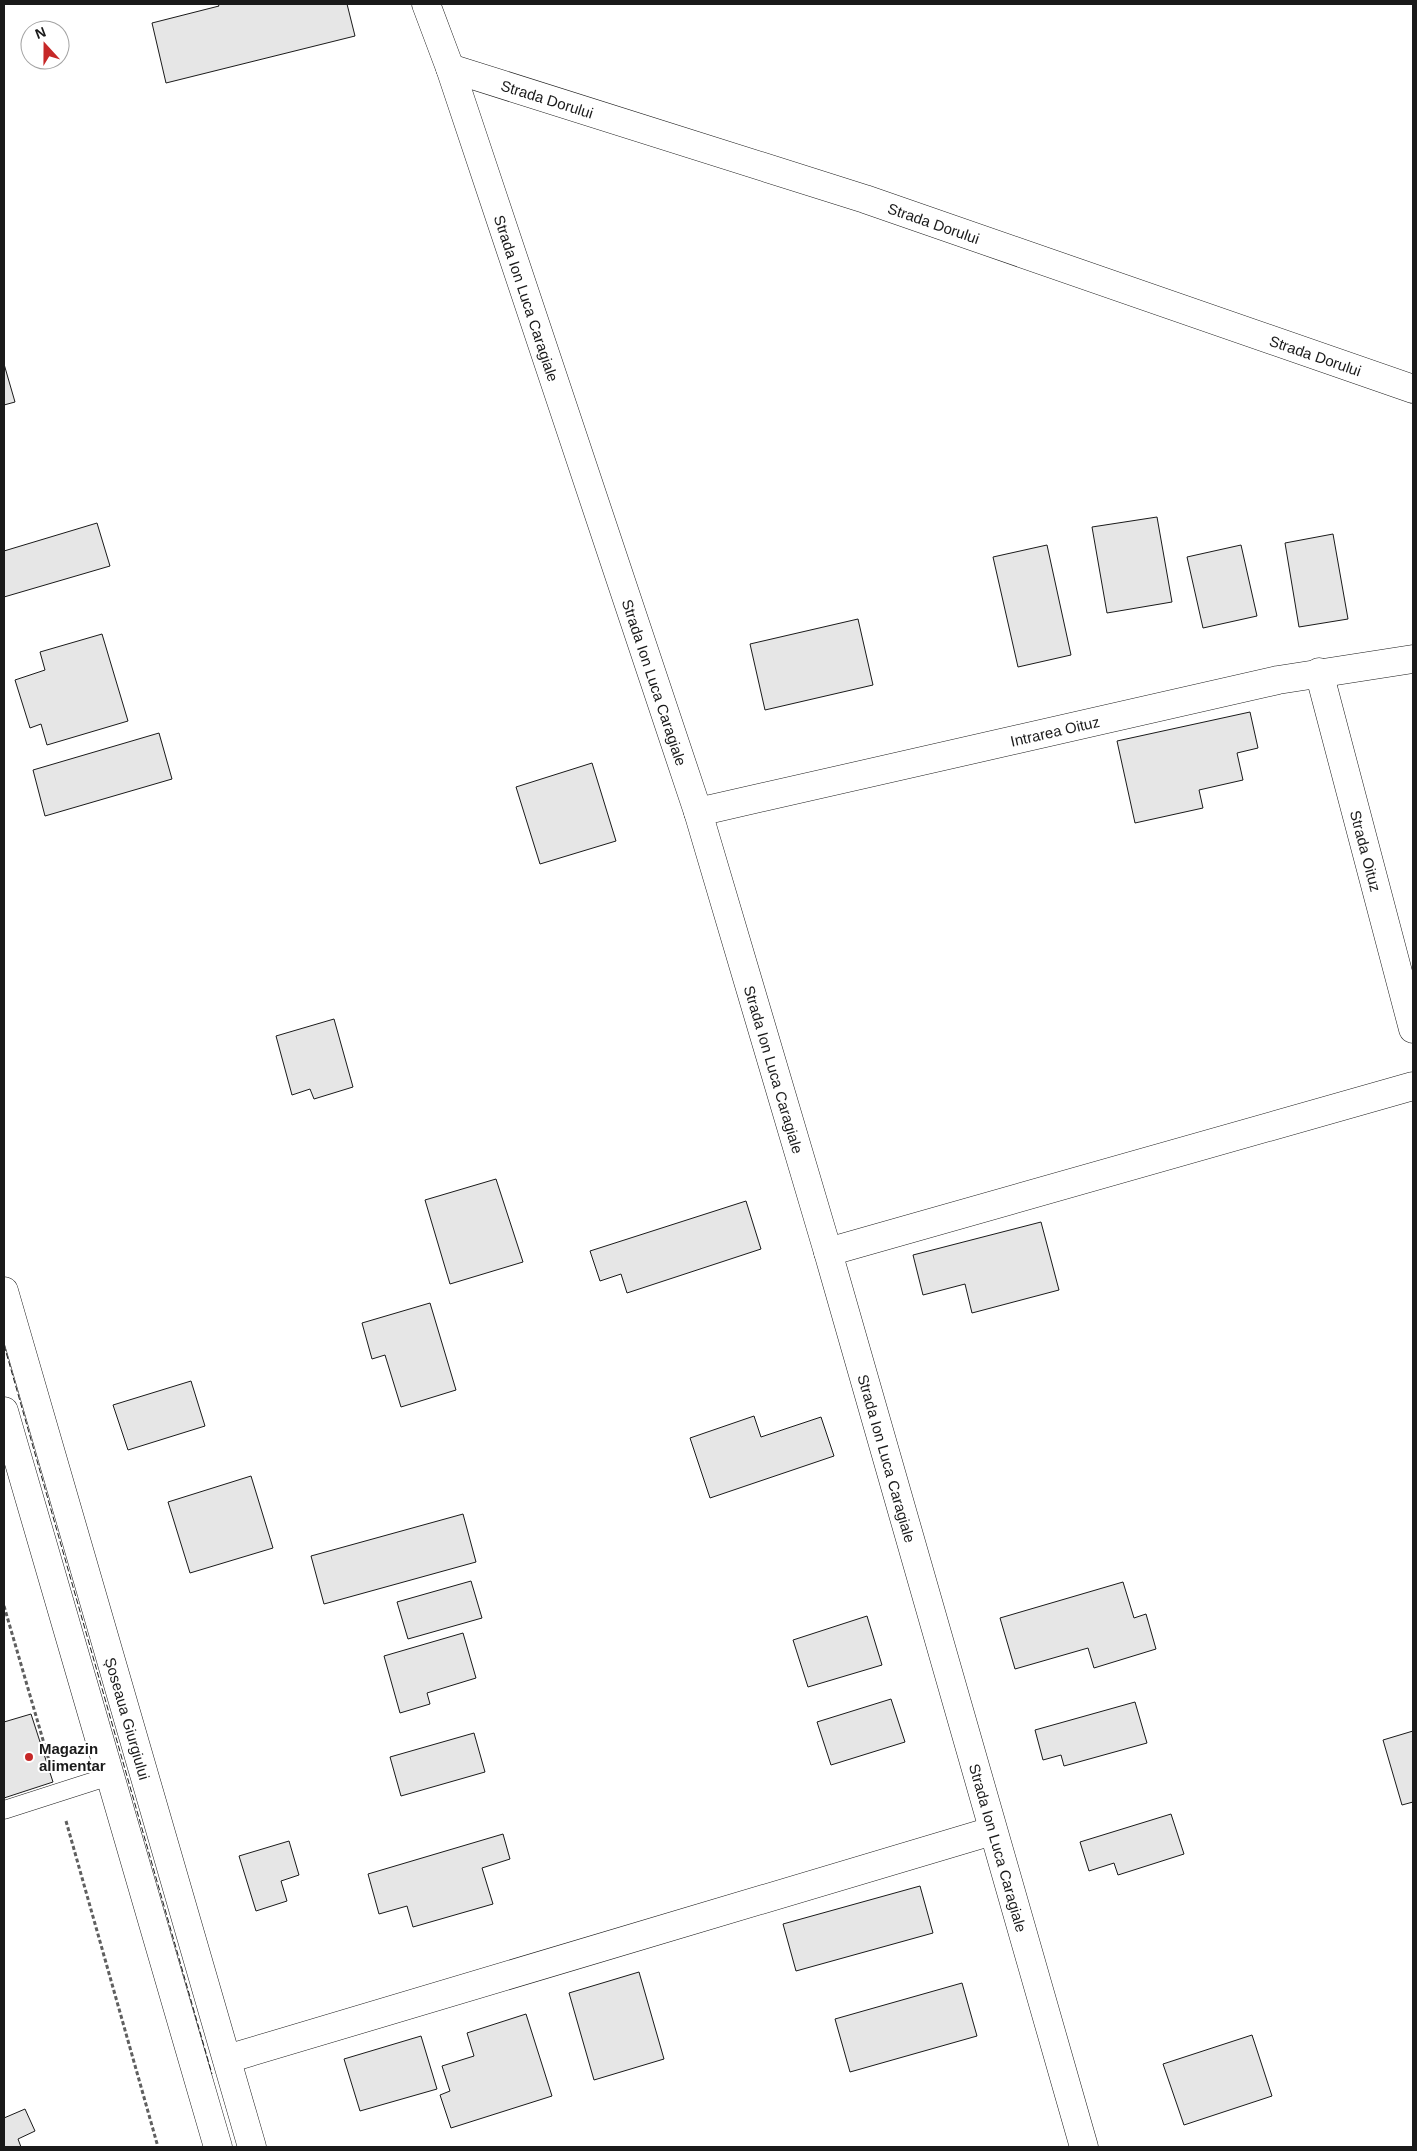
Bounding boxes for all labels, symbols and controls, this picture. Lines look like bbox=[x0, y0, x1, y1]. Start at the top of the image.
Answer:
north arrow bbox=[20, 20, 70, 70]
text: N bbox=[33, 24, 48, 42]
street label: Strada Dorului bbox=[499, 76, 596, 121]
street label: Strada Dorului bbox=[886, 199, 982, 247]
street label: Strada Ion Luca Caragiale bbox=[491, 213, 562, 384]
street label: Strada Dorului bbox=[1267, 331, 1364, 379]
street label: Strada Ion Luca Caragiale bbox=[619, 597, 690, 768]
street label: Intrarea Oituz bbox=[1009, 712, 1101, 749]
street label: Strada Oituz bbox=[1347, 808, 1385, 893]
street label: Strada Ion Luca Caragiale bbox=[741, 983, 807, 1155]
street label: Strada Ion Luca Caragiale bbox=[855, 1372, 919, 1544]
street label: Șoseaua Giurgiului bbox=[102, 1655, 154, 1782]
place label: Magazin alimentar bbox=[39, 1740, 106, 1774]
marker: Magazin alimentar bbox=[23, 1751, 35, 1763]
street label: Strada Ion Luca Caragiale bbox=[966, 1762, 1031, 1934]

